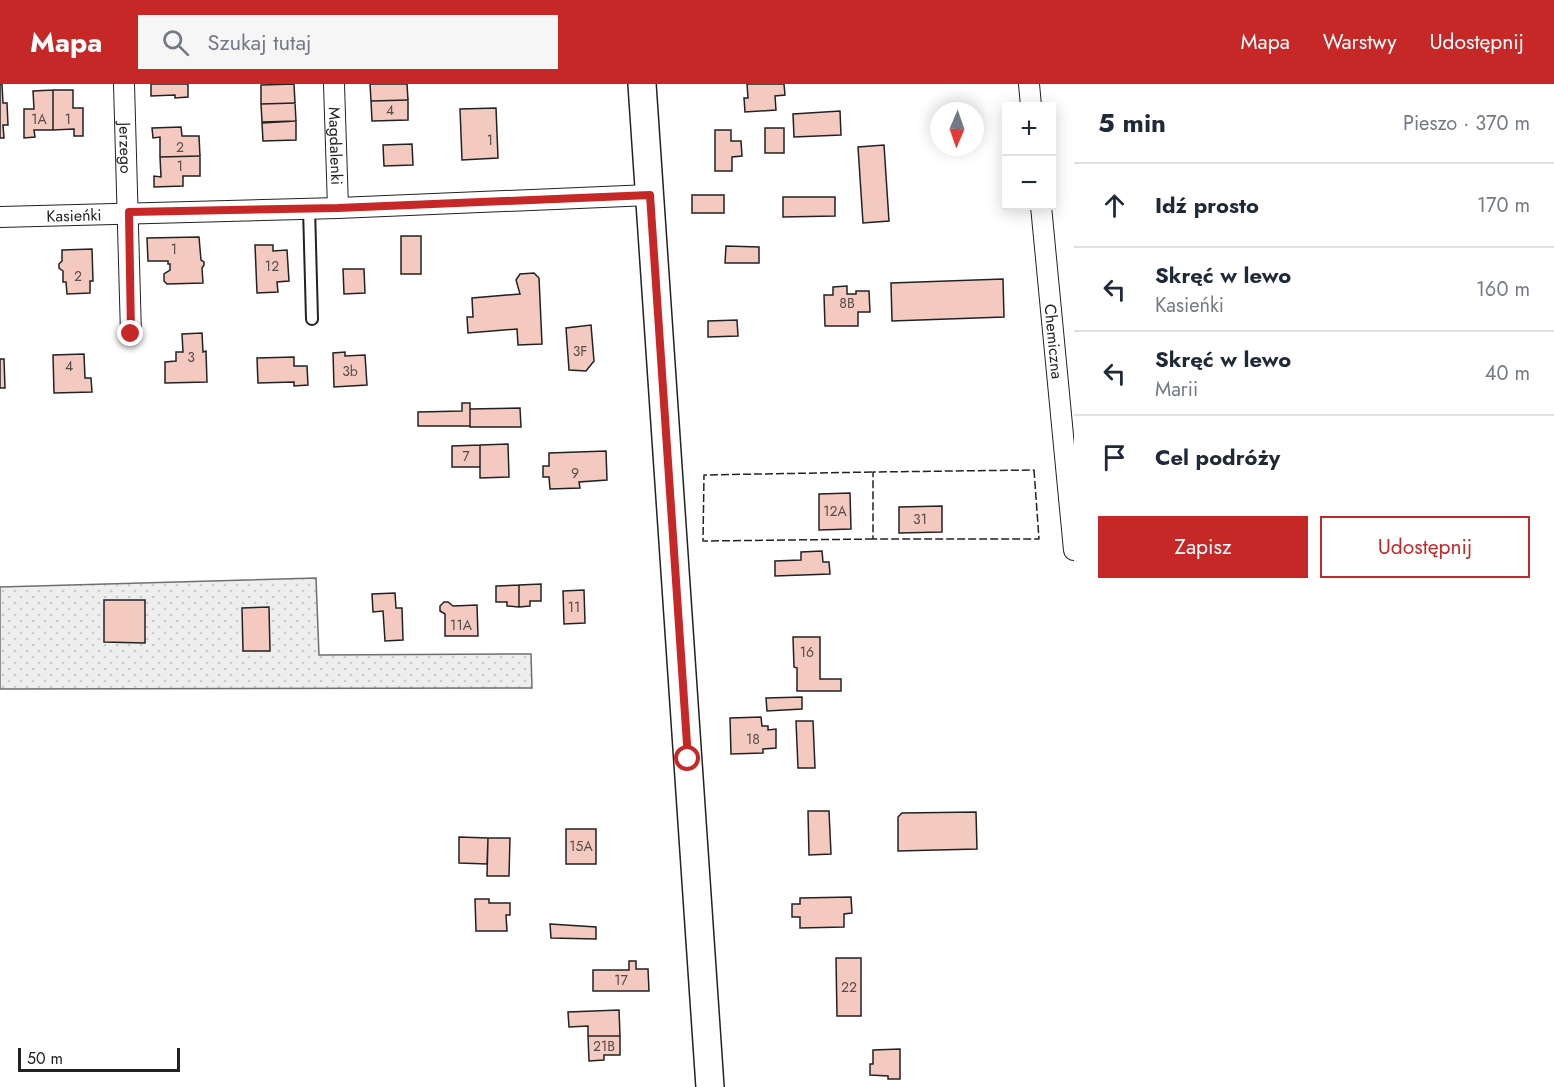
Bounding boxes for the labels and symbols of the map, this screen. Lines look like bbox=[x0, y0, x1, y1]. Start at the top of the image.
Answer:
house number: 4 bbox=[386, 100, 394, 120]
north arrow bbox=[930, 102, 984, 156]
street label: Magdalenki bbox=[323, 107, 348, 185]
house number: 1A bbox=[31, 109, 48, 129]
house number: 1 bbox=[65, 109, 71, 129]
street label: Jerzego bbox=[113, 120, 138, 174]
house number: 1 bbox=[487, 130, 493, 150]
house number: 2 bbox=[176, 137, 184, 157]
house number: 1 bbox=[177, 156, 183, 176]
street label: Kasieńki bbox=[46, 203, 102, 228]
house number: 1 bbox=[171, 239, 177, 259]
house number: 12 bbox=[265, 256, 279, 276]
house number: 2 bbox=[74, 266, 82, 286]
house number: 8B bbox=[839, 293, 855, 313]
street label: Chemiczna bbox=[1038, 303, 1069, 380]
route end bbox=[117, 320, 143, 346]
house number: 3F bbox=[573, 341, 587, 361]
house number: 3 bbox=[187, 347, 195, 367]
house number: 4 bbox=[65, 356, 73, 376]
house number: 3b bbox=[342, 361, 358, 381]
house number: 7 bbox=[462, 446, 470, 466]
house number: 9 bbox=[571, 463, 579, 483]
house number: 12A bbox=[823, 501, 848, 521]
house number: 31 bbox=[913, 509, 927, 529]
house number: 11 bbox=[568, 597, 580, 617]
house number: 11A bbox=[450, 615, 473, 635]
house number: 16 bbox=[800, 642, 814, 662]
house number: 18 bbox=[746, 729, 760, 749]
route start bbox=[674, 745, 700, 771]
house number: 15A bbox=[569, 836, 593, 856]
house number: 17 bbox=[614, 970, 628, 990]
house number: 22 bbox=[841, 977, 857, 997]
house number: 21B bbox=[593, 1036, 615, 1056]
scale bar bbox=[18, 1045, 180, 1072]

